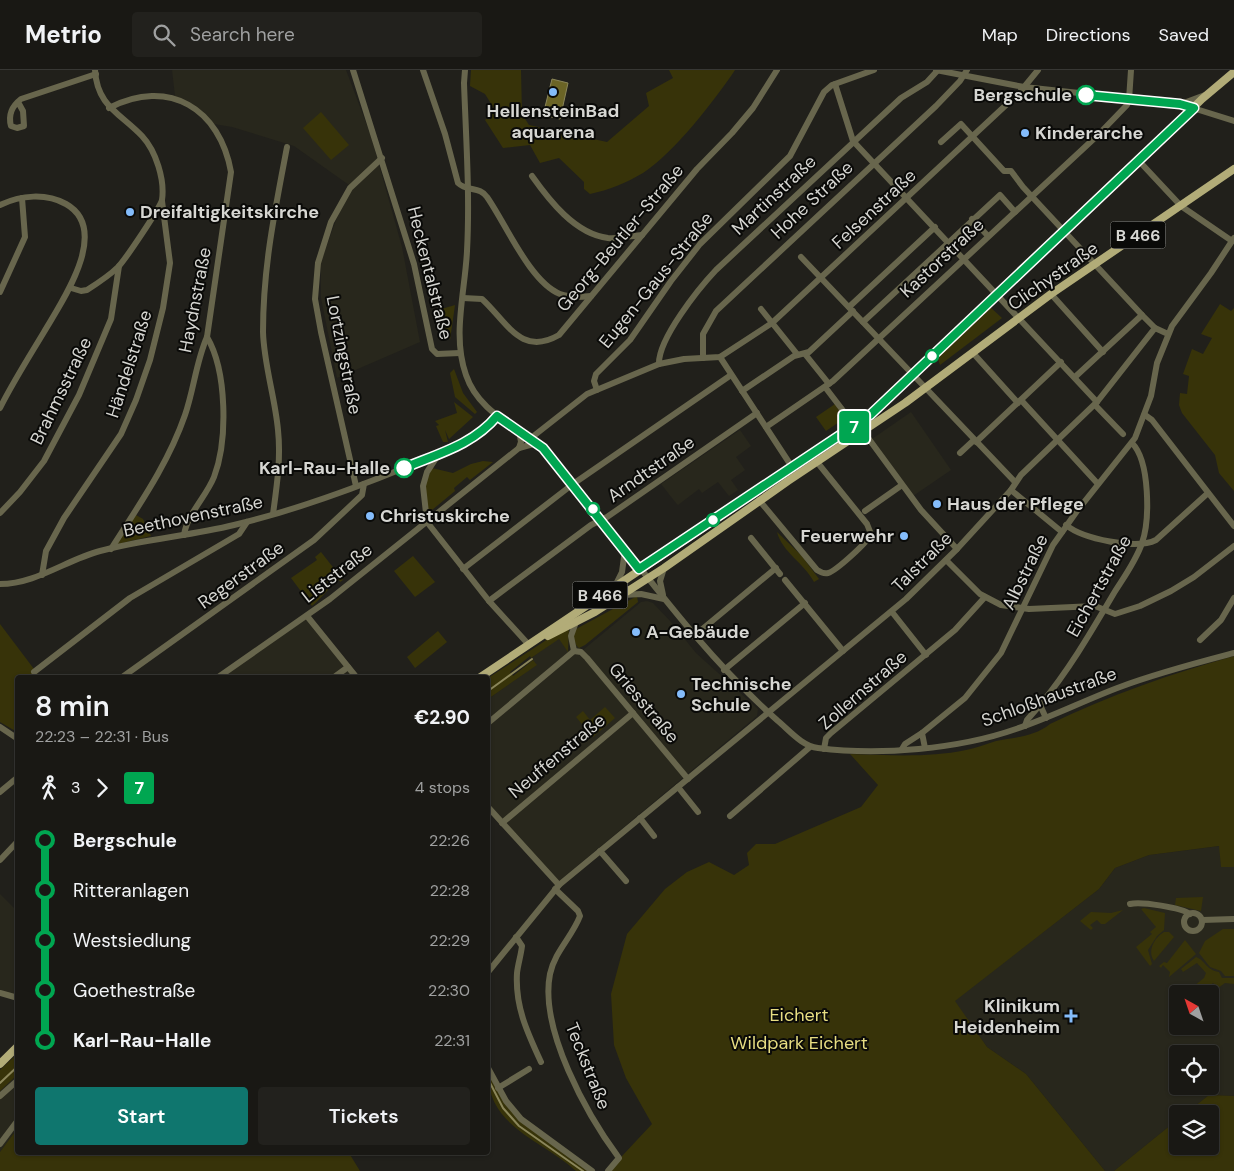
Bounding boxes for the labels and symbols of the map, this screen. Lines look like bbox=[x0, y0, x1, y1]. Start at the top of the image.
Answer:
place label: Bergschule bbox=[973, 83, 1072, 107]
marker: Bergschule bbox=[1076, 85, 1096, 105]
marker: HellensteinBad aquarena bbox=[547, 86, 559, 98]
place label: HellensteinBad aquarena bbox=[487, 99, 619, 144]
place label: Kinderarche bbox=[1035, 121, 1144, 145]
marker: Kinderarche bbox=[1019, 127, 1031, 139]
street label: Martinstraße bbox=[727, 150, 821, 240]
street label: Hohe Straße bbox=[766, 156, 858, 244]
street label: Georg-Beutler-Straße bbox=[551, 159, 689, 317]
street label: Felsenstraße bbox=[827, 164, 921, 254]
place label: Dreifaltigkeitskirche bbox=[140, 200, 319, 224]
street label: Heckentalstraße bbox=[402, 204, 458, 342]
marker: Dreifaltigkeitskirche bbox=[124, 206, 136, 218]
street label: Eugen-Gaus-Straße bbox=[594, 207, 718, 353]
street label: Kastorstraße bbox=[895, 213, 989, 303]
road number: B 466 bbox=[1110, 222, 1166, 248]
street label: Clichystraße bbox=[1003, 236, 1103, 316]
street label: Haydnstraße bbox=[173, 245, 217, 355]
street label: Lortzingstraße bbox=[321, 294, 367, 416]
street label: Händelstraße bbox=[100, 307, 158, 421]
street label: Brahmsstraße bbox=[25, 333, 97, 449]
unlabelled marker bbox=[925, 349, 939, 363]
line badge: 7 bbox=[838, 411, 870, 443]
street label: Arndtstraße bbox=[603, 430, 699, 508]
place label: Karl-Rau-Halle bbox=[259, 456, 390, 480]
marker: Karl-Rau-Halle bbox=[394, 458, 414, 478]
street label: Beethovenstraße bbox=[121, 489, 265, 543]
place label: Haus der Pflege bbox=[947, 492, 1084, 516]
marker: Haus der Pflege bbox=[931, 498, 943, 510]
unlabelled marker bbox=[586, 502, 600, 516]
place label: Christuskirche bbox=[380, 504, 510, 528]
marker: Christuskirche bbox=[364, 510, 376, 522]
unlabelled marker bbox=[706, 513, 720, 527]
place label: Feuerwehr bbox=[801, 524, 894, 548]
street label: Talstraße bbox=[886, 526, 958, 598]
marker: Feuerwehr bbox=[898, 530, 910, 542]
street label: Albstraße bbox=[996, 530, 1054, 614]
street label: Eichertstraße bbox=[1061, 531, 1137, 641]
street label: Regerstraße bbox=[193, 536, 289, 614]
street label: Liststraße bbox=[297, 538, 377, 608]
road number: B 466 bbox=[572, 582, 628, 608]
place label: A-Gebäude bbox=[646, 620, 750, 644]
marker: A-Gebäude bbox=[630, 626, 642, 638]
street label: Zollernstraße bbox=[814, 645, 912, 735]
street label: Griesstraße bbox=[603, 658, 685, 748]
street label: Schloßhaustraße bbox=[978, 661, 1120, 733]
place label: Technische Schule bbox=[691, 672, 792, 717]
marker: Technische Schule bbox=[675, 688, 687, 700]
street label: Neuffenstraße bbox=[504, 708, 610, 804]
north arrow bbox=[1169, 985, 1219, 1035]
place label: Klinikum Heidenheim bbox=[954, 994, 1060, 1039]
park label: Eichert bbox=[769, 1003, 829, 1027]
marker: Klinikum Heidenheim bbox=[1064, 1009, 1078, 1023]
street label: Teckstraße bbox=[560, 1019, 616, 1113]
park label: Wildpark Eichert bbox=[730, 1031, 868, 1055]

